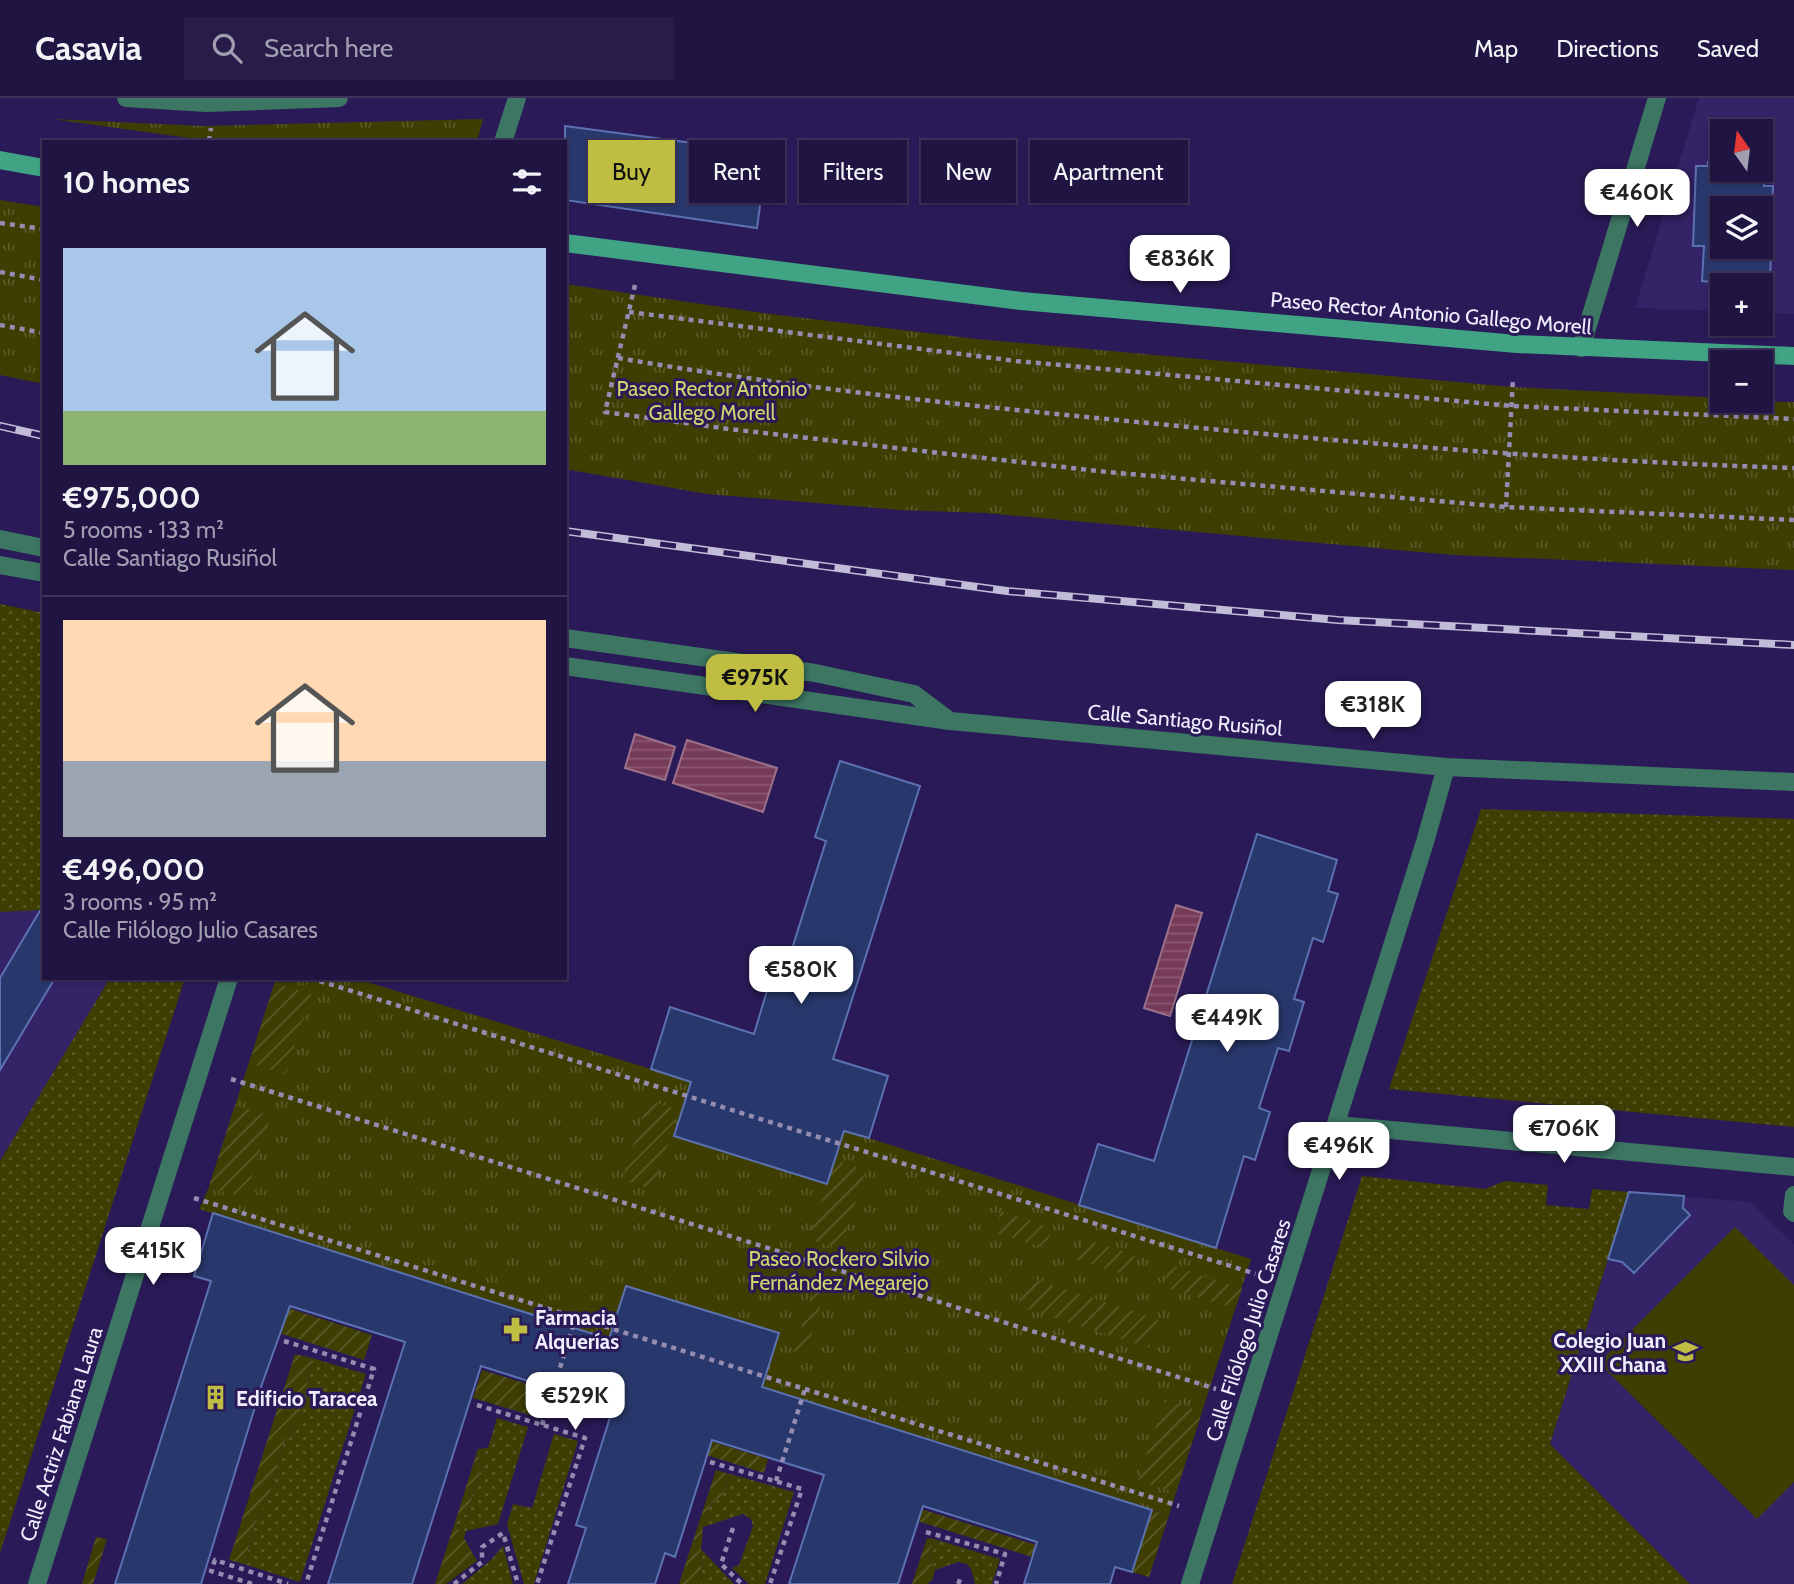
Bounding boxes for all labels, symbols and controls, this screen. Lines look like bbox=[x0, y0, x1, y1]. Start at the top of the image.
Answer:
search box bbox=[184, 17, 674, 80]
text: Casavia bbox=[35, 28, 142, 68]
icon: search bbox=[208, 29, 246, 67]
text: Search here bbox=[264, 32, 393, 64]
text: Map bbox=[1474, 34, 1518, 63]
text: Directions bbox=[1556, 34, 1659, 63]
text: Saved bbox=[1697, 34, 1759, 63]
north arrow bbox=[1710, 119, 1773, 182]
map controls bbox=[1710, 119, 1773, 413]
chip: Buy bbox=[588, 140, 675, 203]
chip: Rent bbox=[689, 140, 785, 203]
chip: Filters bbox=[799, 140, 907, 203]
chip: New bbox=[921, 140, 1016, 203]
chip: Apartment bbox=[1030, 140, 1188, 203]
icon: filters bbox=[508, 163, 546, 201]
text: 10 homes bbox=[63, 164, 190, 201]
pin: €460K bbox=[1588, 170, 1686, 229]
text: €460K bbox=[1601, 178, 1673, 206]
button: layers bbox=[1710, 196, 1773, 259]
pin: €836K bbox=[1131, 236, 1229, 295]
text: €836K bbox=[1146, 244, 1214, 272]
button: + bbox=[1710, 273, 1773, 336]
street label: Paseo Rector Antonio Gallego Morell bbox=[1269, 286, 1593, 340]
icon: home bbox=[242, 293, 368, 419]
button: − bbox=[1710, 350, 1773, 413]
park label: Paseo Rector Antonio Gallego Morell bbox=[617, 376, 807, 425]
text: €975,000 bbox=[63, 479, 201, 516]
text: 5 rooms · 133 m² bbox=[63, 516, 224, 544]
text: Calle Santiago Rusiñol bbox=[63, 544, 277, 572]
pin: €975K bbox=[706, 654, 804, 714]
text: €975K bbox=[722, 663, 788, 691]
icon: home bbox=[242, 665, 368, 791]
pin: €318K bbox=[1324, 682, 1422, 741]
text: €318K bbox=[1341, 690, 1405, 718]
street label: Calle Santiago Rusiñol bbox=[1087, 699, 1283, 741]
text: €496,000 bbox=[63, 851, 205, 888]
text: 3 rooms · 95 m² bbox=[63, 888, 217, 916]
text: Calle Filólogo Julio Casares bbox=[63, 916, 318, 944]
pin: €580K bbox=[752, 946, 850, 1006]
text: €580K bbox=[765, 955, 837, 983]
pin: €449K bbox=[1178, 995, 1276, 1054]
text: €449K bbox=[1192, 1003, 1262, 1031]
pin: €706K bbox=[1515, 1105, 1613, 1165]
text: €706K bbox=[1529, 1114, 1599, 1142]
pin: €496K bbox=[1290, 1122, 1388, 1182]
text: €496K bbox=[1304, 1131, 1374, 1159]
street label: Calle Filólogo Julio Casares bbox=[1200, 1215, 1296, 1444]
pin: €415K bbox=[104, 1228, 202, 1287]
text: €415K bbox=[121, 1236, 185, 1264]
park label: Paseo Rockero Silvio Fernández Megarejo bbox=[749, 1246, 929, 1296]
place label: Farmacia Alquerías bbox=[535, 1305, 619, 1354]
pharmacy icon: Farmacia Alquerías bbox=[501, 1315, 529, 1343]
street label: Calle Actriz Fabiana Laura bbox=[14, 1324, 108, 1544]
place label: Colegio Juan XXIII Chana bbox=[1553, 1328, 1667, 1377]
school or university icon: Colegio Juan XXIII Chana bbox=[1672, 1338, 1700, 1366]
pin: €529K bbox=[526, 1372, 624, 1432]
text: €529K bbox=[542, 1381, 608, 1409]
building icon: Edificio Taracea bbox=[202, 1384, 230, 1412]
place label: Edificio Taracea bbox=[236, 1386, 378, 1411]

